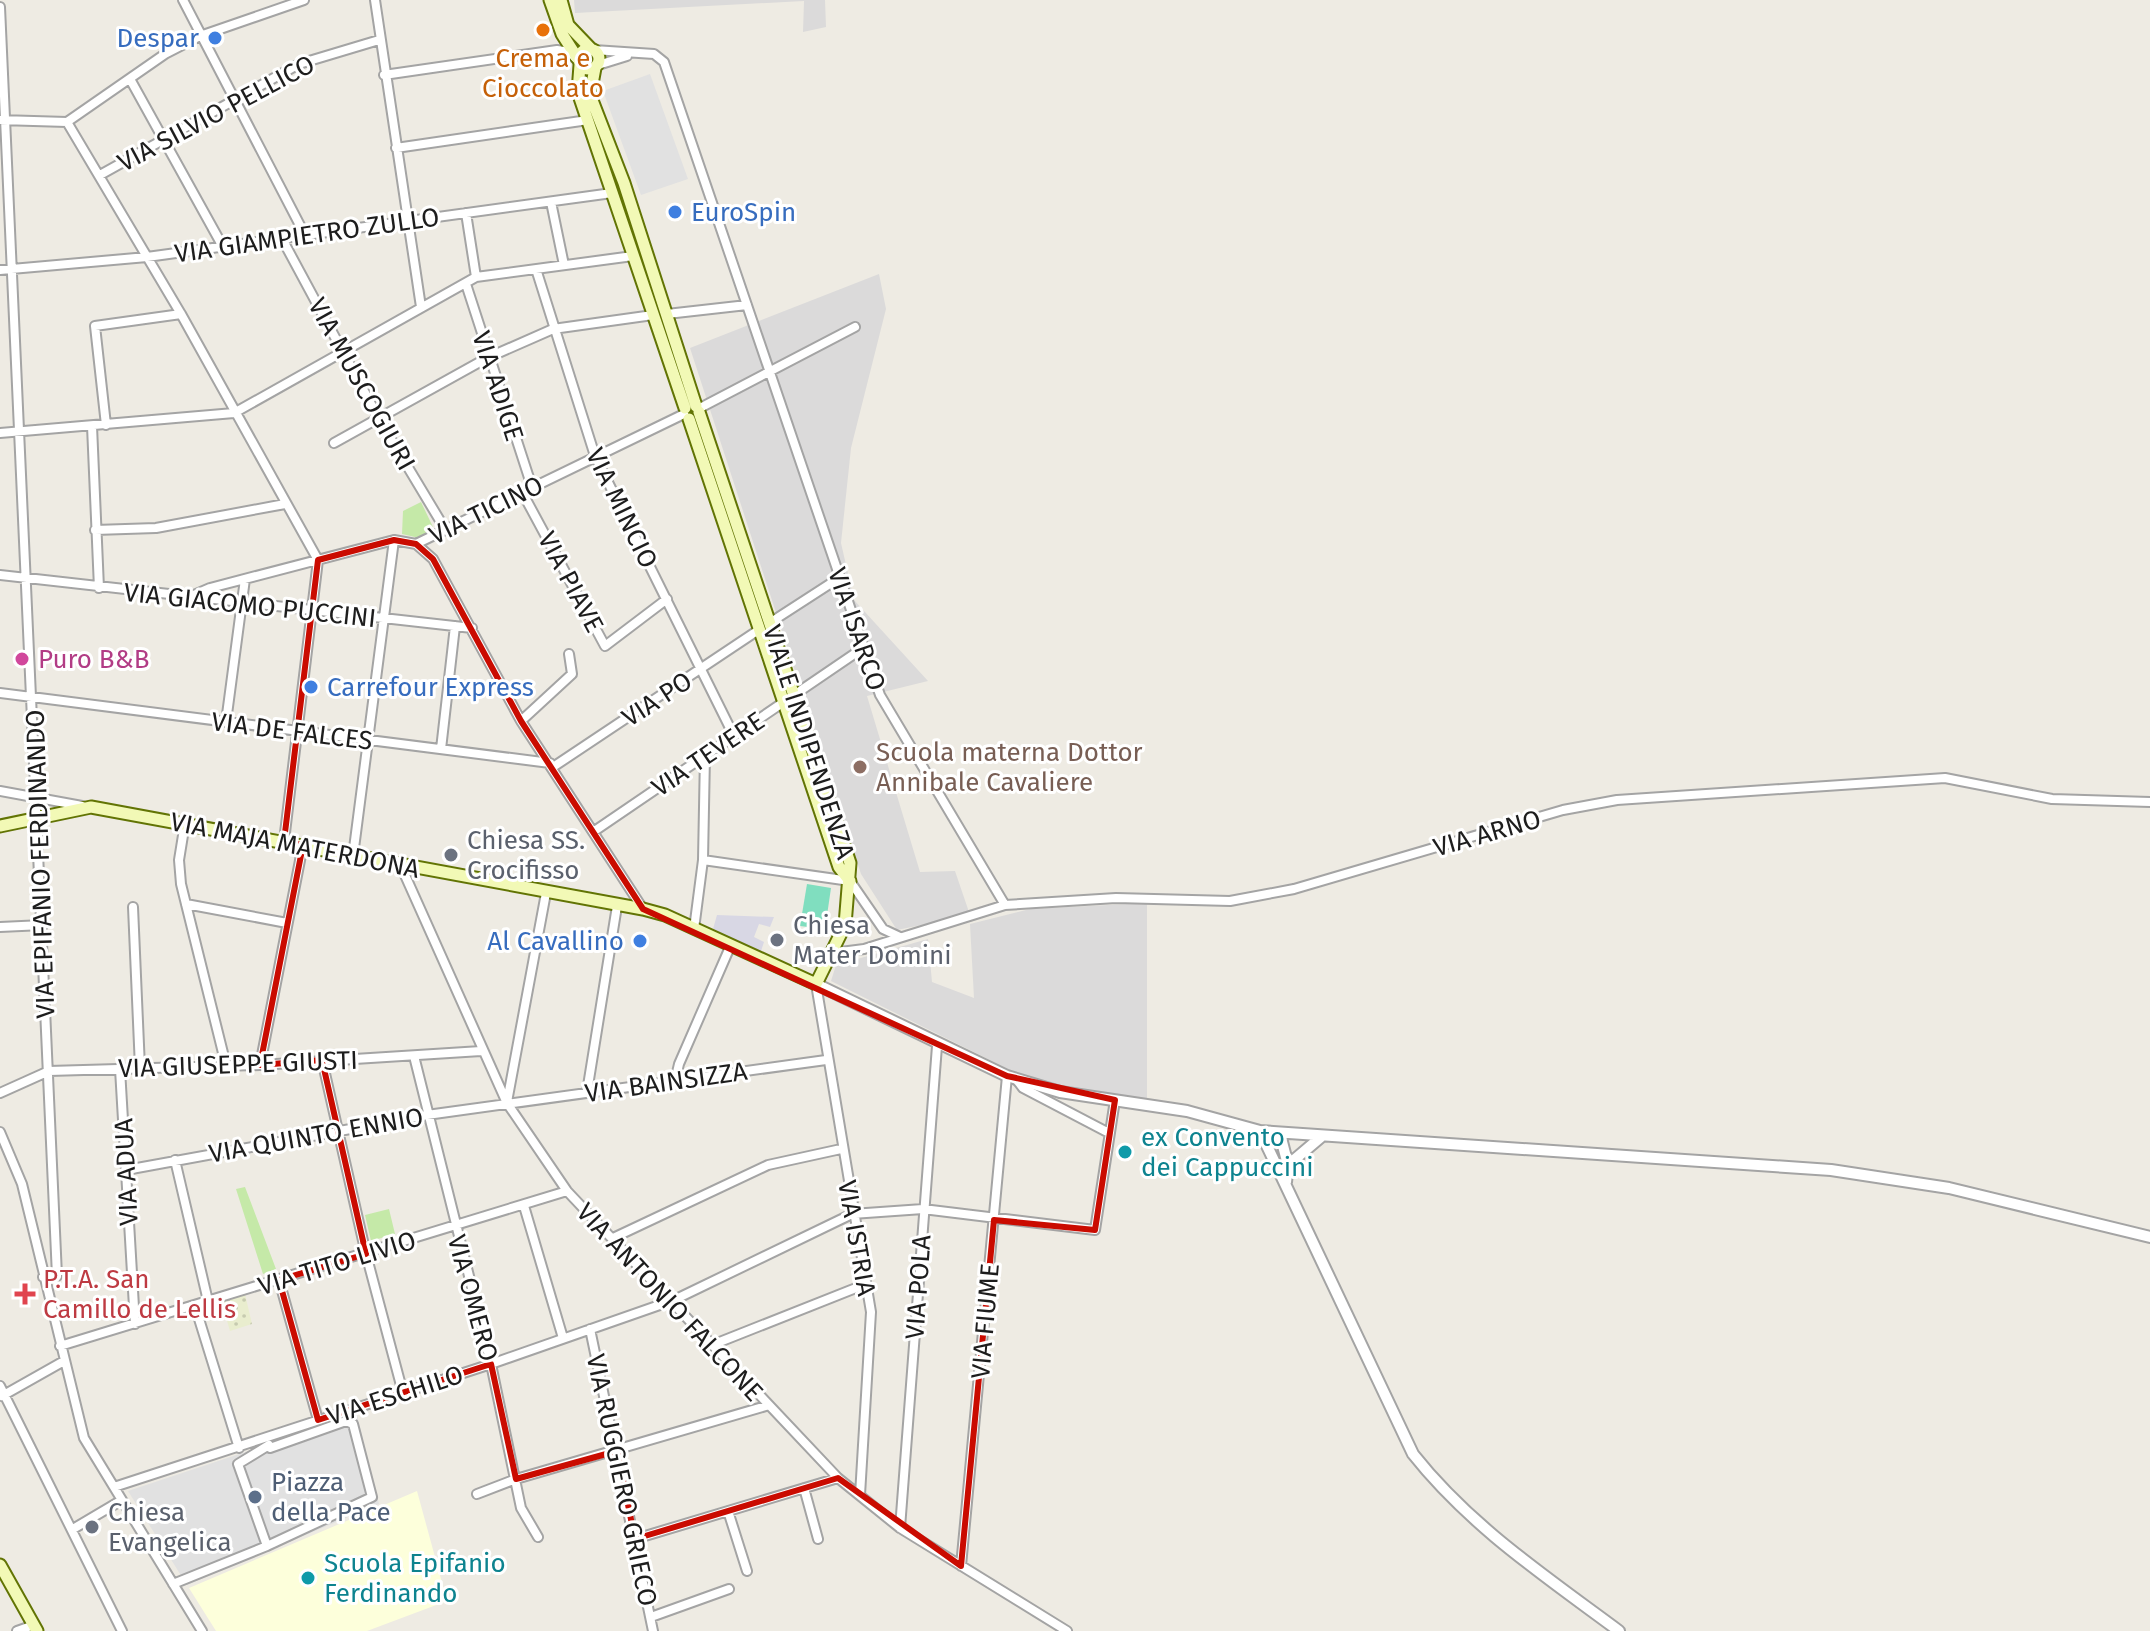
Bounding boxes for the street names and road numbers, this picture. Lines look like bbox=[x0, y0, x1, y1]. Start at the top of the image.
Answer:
street label: VIA SILVIO PELLICO bbox=[113, 49, 320, 178]
street label: VIA GIAMPIETRO ZULLO bbox=[173, 202, 441, 269]
street label: VIA MUSCOGIURI bbox=[301, 293, 422, 476]
street label: VIA ADIGE bbox=[465, 327, 530, 445]
street label: VIA MINCIO bbox=[579, 443, 664, 573]
street label: VIA TICINO bbox=[424, 470, 548, 551]
street label: VIA PIAVE bbox=[531, 527, 610, 638]
street label: VIA ISARCO bbox=[821, 564, 892, 695]
street label: VIA GIACOMO PUCCINI bbox=[122, 577, 378, 634]
street label: VIALE INDIPENDENZA bbox=[756, 621, 861, 863]
street label: VIA PO bbox=[617, 665, 698, 733]
street label: VIA TEVERE bbox=[646, 705, 771, 803]
street label: VIA DE FALCES bbox=[210, 706, 374, 757]
street label: VIA EPIFANIO FERDINANDO bbox=[20, 709, 61, 1019]
street label: VIA ARNO bbox=[1430, 803, 1544, 864]
street label: VIA MAJA MATERDONA bbox=[168, 806, 422, 885]
street label: VIA GIUSEPPE GIUSTI bbox=[118, 1045, 358, 1084]
street label: VIA BAINSIZZA bbox=[583, 1056, 749, 1109]
street label: VIA QUINTO ENNIO bbox=[207, 1101, 426, 1170]
street label: VIA ADUA bbox=[108, 1117, 145, 1226]
street label: VIA ISTRIA bbox=[831, 1178, 882, 1298]
street label: VIA ANTONIO FALCONE bbox=[570, 1197, 769, 1408]
street label: VIA TITO LIVIO bbox=[255, 1225, 420, 1302]
street label: VIA OMERO bbox=[441, 1232, 504, 1365]
street label: VIA POLA bbox=[899, 1234, 938, 1340]
street label: VIA FIUME bbox=[965, 1262, 1006, 1380]
street label: VIA RUGGIERO GRIECO bbox=[580, 1351, 663, 1609]
street label: VIA ESCHILO bbox=[323, 1359, 467, 1432]

